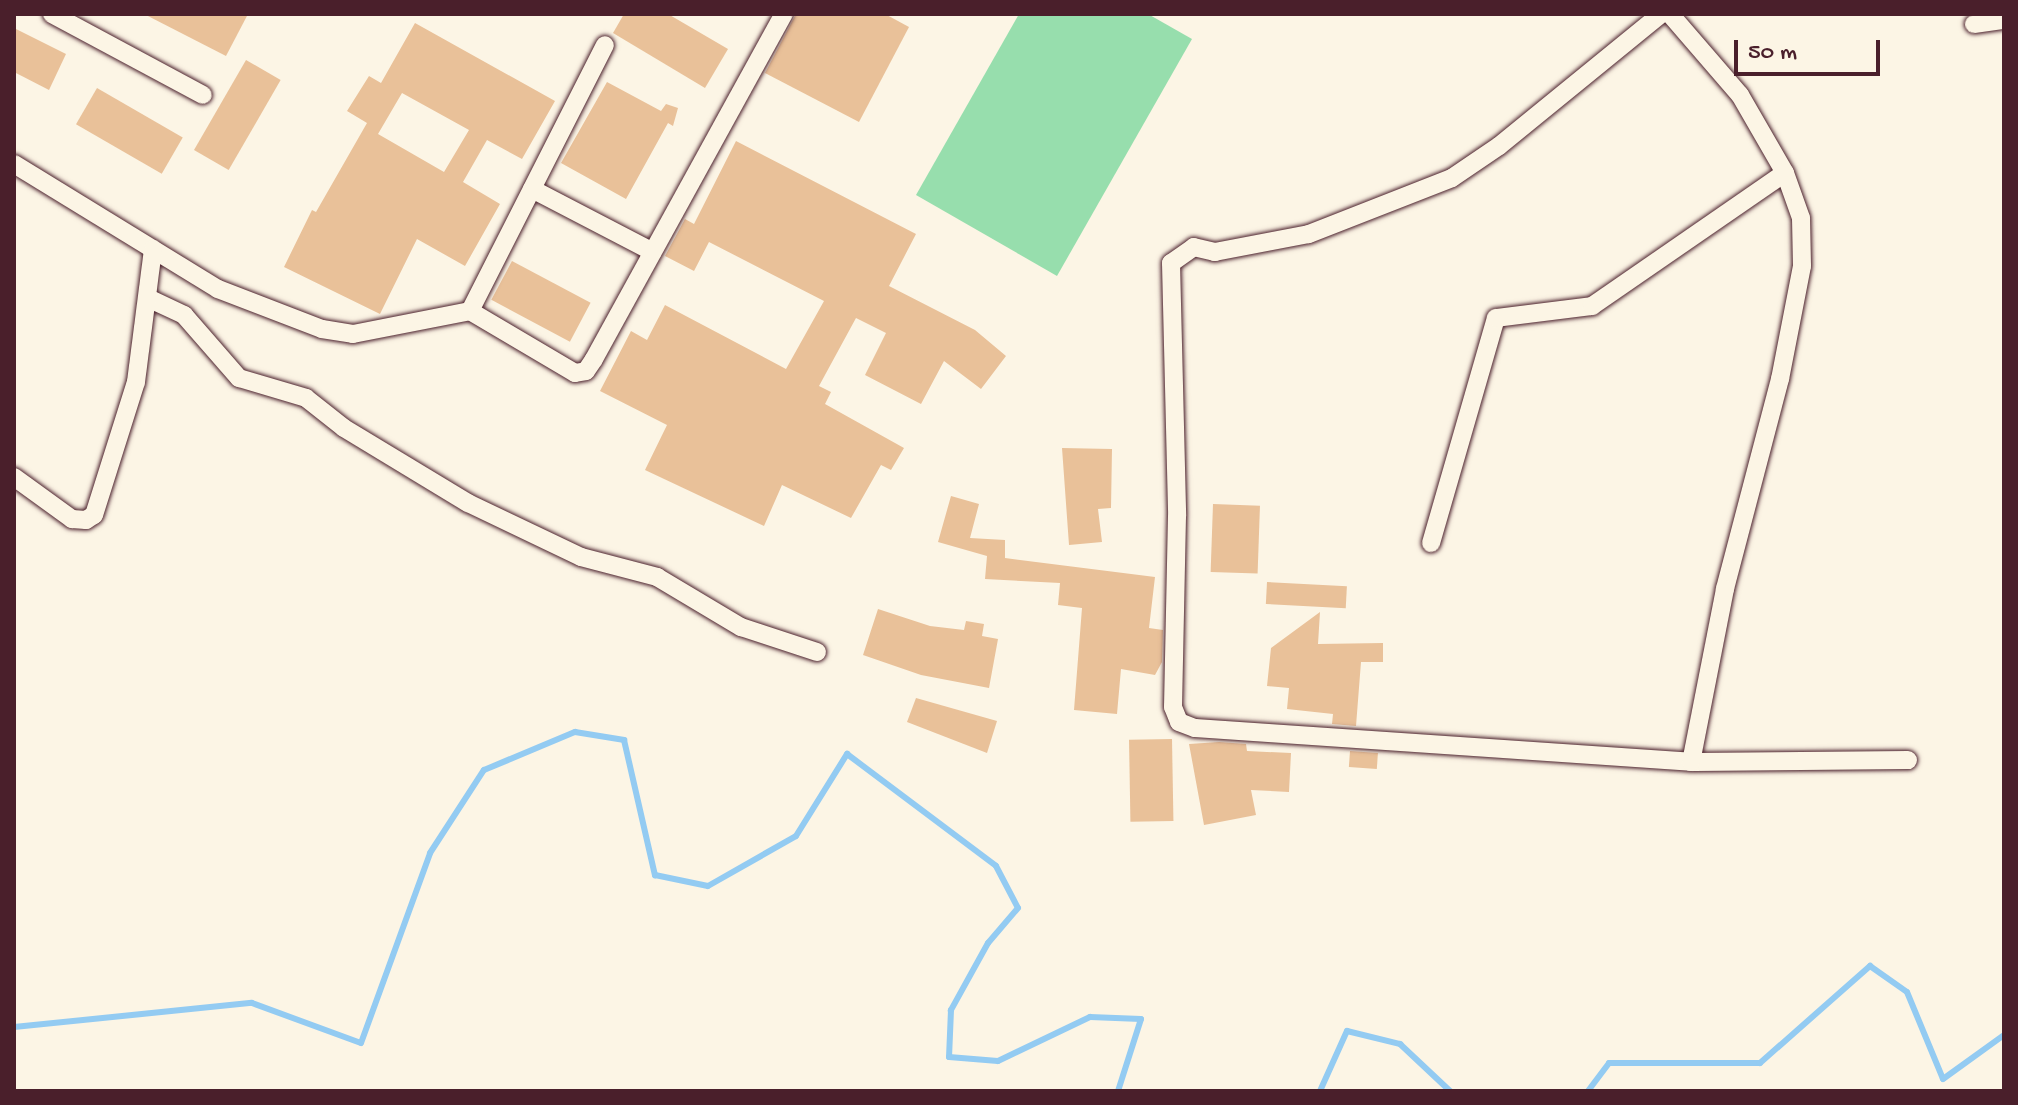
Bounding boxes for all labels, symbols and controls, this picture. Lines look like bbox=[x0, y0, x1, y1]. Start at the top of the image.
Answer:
scale bar bbox=[1738, 24, 1884, 74]
text: 50 m bbox=[1748, 39, 1797, 68]

